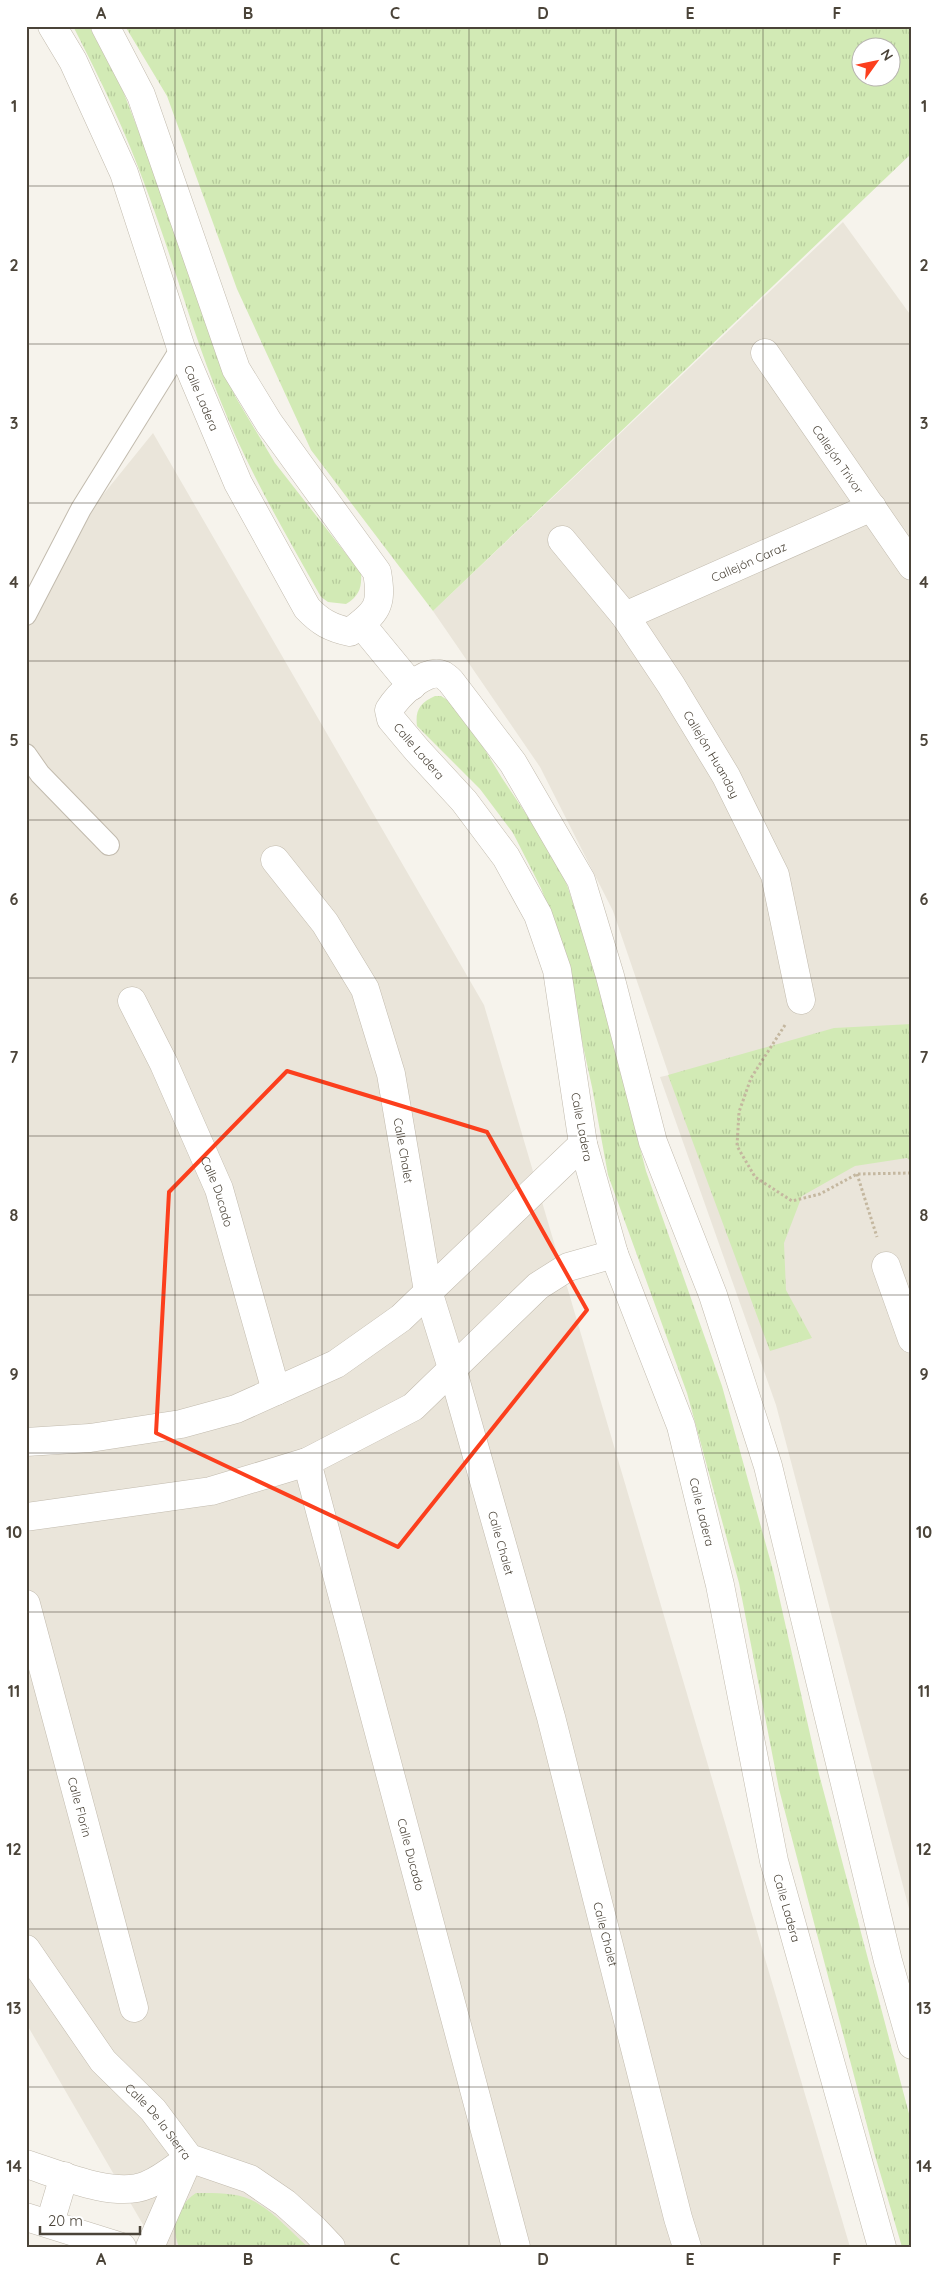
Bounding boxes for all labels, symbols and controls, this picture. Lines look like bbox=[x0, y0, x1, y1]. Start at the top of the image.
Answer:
text: A bbox=[96, 3, 107, 23]
text: B bbox=[243, 3, 253, 23]
text: C bbox=[390, 3, 400, 23]
text: D bbox=[537, 3, 549, 23]
text: E bbox=[685, 3, 695, 23]
text: F bbox=[833, 3, 842, 23]
north arrow bbox=[850, 38, 900, 88]
text: N bbox=[877, 46, 897, 64]
text: 1 bbox=[11, 96, 17, 116]
text: 1 bbox=[921, 96, 927, 116]
text: 2 bbox=[9, 255, 19, 275]
text: 2 bbox=[919, 255, 929, 275]
street label: Calle Ladera bbox=[181, 363, 223, 433]
text: 3 bbox=[10, 413, 18, 433]
text: 3 bbox=[920, 413, 928, 433]
street label: Callejón Trivor bbox=[809, 422, 867, 497]
street label: Callejón Caraz bbox=[709, 538, 789, 585]
text: 4 bbox=[9, 572, 19, 592]
text: 4 bbox=[919, 572, 929, 592]
street label: Callejón Huandoy bbox=[681, 707, 743, 800]
street label: Calle Ladera bbox=[390, 720, 448, 782]
text: 5 bbox=[9, 730, 19, 750]
text: 5 bbox=[919, 730, 929, 750]
text: 6 bbox=[10, 889, 19, 909]
text: 6 bbox=[920, 889, 929, 909]
text: 7 bbox=[10, 1047, 19, 1067]
text: 7 bbox=[920, 1047, 929, 1067]
street label: Calle Ladera bbox=[568, 1091, 596, 1163]
street label: Calle Chalet bbox=[391, 1117, 417, 1184]
street label: Calle Ducado bbox=[198, 1154, 237, 1228]
text: 8 bbox=[10, 1205, 19, 1225]
text: 8 bbox=[920, 1205, 929, 1225]
text: 9 bbox=[9, 1364, 19, 1384]
text: 9 bbox=[919, 1364, 929, 1384]
street label: Calle Ladera bbox=[686, 1476, 718, 1548]
street label: Calle Chalet bbox=[485, 1509, 518, 1577]
text: 10 bbox=[6, 1522, 22, 1542]
text: 10 bbox=[916, 1522, 932, 1542]
text: 11 bbox=[8, 1681, 20, 1701]
text: 11 bbox=[918, 1681, 930, 1701]
street label: Calle Florin bbox=[65, 1775, 95, 1838]
street label: Calle Ducado bbox=[395, 1817, 428, 1892]
text: 12 bbox=[6, 1839, 22, 1859]
text: 12 bbox=[916, 1839, 932, 1859]
street label: Calle Ladera bbox=[770, 1872, 804, 1944]
street label: Calle Chalet bbox=[591, 1900, 621, 1968]
text: 13 bbox=[7, 1998, 21, 2018]
text: 13 bbox=[917, 1998, 931, 2018]
street label: Calle De la Sierra bbox=[122, 2080, 195, 2162]
text: 14 bbox=[6, 2156, 22, 2176]
text: 14 bbox=[916, 2156, 932, 2176]
scale bar bbox=[40, 2203, 140, 2235]
text: 20 m bbox=[48, 2211, 83, 2230]
text: A bbox=[96, 2249, 107, 2269]
text: B bbox=[243, 2249, 253, 2269]
text: C bbox=[390, 2249, 400, 2269]
text: D bbox=[537, 2249, 549, 2269]
text: E bbox=[685, 2249, 695, 2269]
text: F bbox=[833, 2249, 842, 2269]

